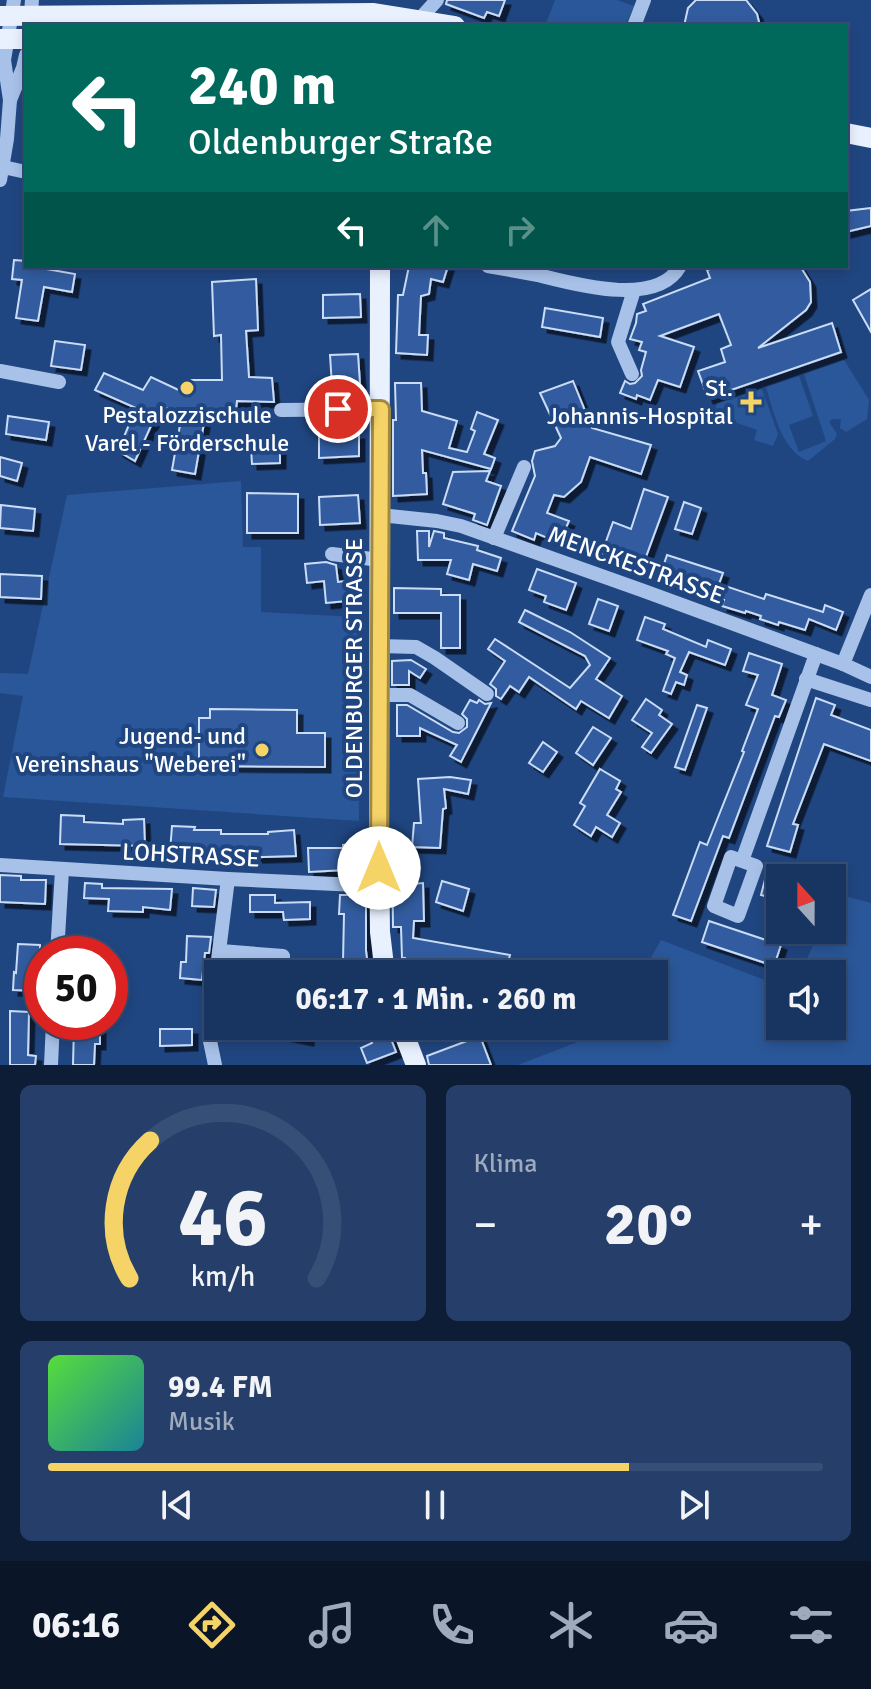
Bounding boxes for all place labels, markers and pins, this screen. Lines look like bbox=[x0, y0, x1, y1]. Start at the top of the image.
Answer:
place label: St. Johannis-Hospital bbox=[547, 373, 733, 431]
pin bbox=[304, 375, 372, 443]
marker: Pestalozzischule Varel - Förderschule bbox=[178, 379, 196, 397]
marker: St. Johannis-Hospital bbox=[740, 391, 762, 413]
place label: Pestalozzischule Varel - Förderschule bbox=[85, 400, 289, 458]
place label: Jugend- und Vereinshaus "Weberei" bbox=[15, 721, 246, 779]
marker: Jugend- und Vereinshaus "Weberei" bbox=[253, 741, 271, 759]

